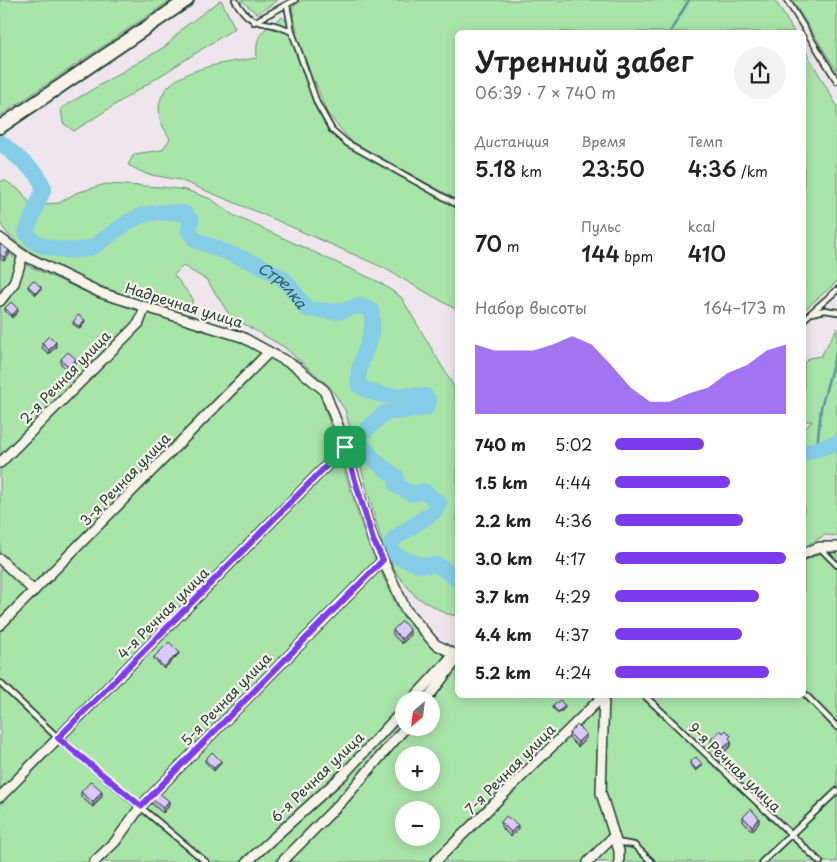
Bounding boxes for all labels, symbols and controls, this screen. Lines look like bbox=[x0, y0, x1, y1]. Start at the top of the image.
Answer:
text: Утренний забег bbox=[475, 39, 693, 82]
button: share bbox=[734, 47, 786, 99]
text: 06:39 · 7 × 740 m bbox=[475, 80, 616, 104]
text: Дистанция bbox=[475, 131, 549, 152]
text: Время bbox=[581, 131, 626, 152]
text: Темп bbox=[688, 131, 723, 152]
text: 5.18 bbox=[475, 152, 516, 184]
text: 23:50 bbox=[581, 152, 645, 184]
text: 4:36 bbox=[688, 152, 736, 184]
text: km bbox=[516, 161, 542, 182]
text: /km bbox=[736, 161, 768, 182]
text: Пульс bbox=[581, 216, 621, 237]
text: kcal bbox=[688, 216, 716, 237]
text: 70 bbox=[475, 227, 502, 259]
text: m bbox=[502, 236, 519, 257]
text: 144 bbox=[581, 237, 620, 269]
text: 410 bbox=[688, 237, 726, 269]
text: bpm bbox=[620, 246, 653, 267]
water label: Стрелка bbox=[254, 255, 314, 313]
street label: Надречная улица bbox=[122, 277, 246, 333]
text: Набор высоты bbox=[475, 295, 587, 319]
text: 164–173 m bbox=[704, 295, 786, 319]
street label: 2-я Речная улица bbox=[15, 325, 115, 428]
pin bbox=[324, 426, 366, 468]
street label: 3-я Речная улица bbox=[75, 428, 175, 530]
text: 740 m bbox=[475, 432, 526, 456]
text: 5:02 bbox=[555, 432, 592, 456]
icon: arrive bbox=[331, 433, 359, 461]
text: 1.5 km bbox=[475, 470, 528, 494]
text: 4:44 bbox=[555, 470, 591, 494]
text: 2.2 km bbox=[475, 508, 531, 532]
text: 4:36 bbox=[555, 508, 592, 532]
text: 3.0 km bbox=[475, 546, 532, 570]
text: 4:17 bbox=[555, 546, 586, 570]
street label: 4-я Речная улица bbox=[112, 562, 214, 664]
text: 3.7 km bbox=[475, 584, 529, 608]
text: 4:29 bbox=[555, 584, 591, 608]
text: 4.4 km bbox=[475, 622, 532, 646]
text: 4:37 bbox=[555, 622, 589, 646]
street label: 5-я Речная улица bbox=[176, 648, 276, 750]
text: 5.2 km bbox=[475, 660, 531, 684]
text: 4:24 bbox=[555, 660, 592, 684]
north arrow bbox=[395, 691, 440, 736]
map controls bbox=[395, 691, 440, 846]
street label: 9-я Речная улица bbox=[684, 717, 786, 817]
street label: 7-я Речная улица bbox=[460, 719, 560, 819]
street label: 6-я Речная улица bbox=[266, 727, 369, 827]
button: + bbox=[395, 746, 440, 791]
button: − bbox=[395, 801, 440, 846]

